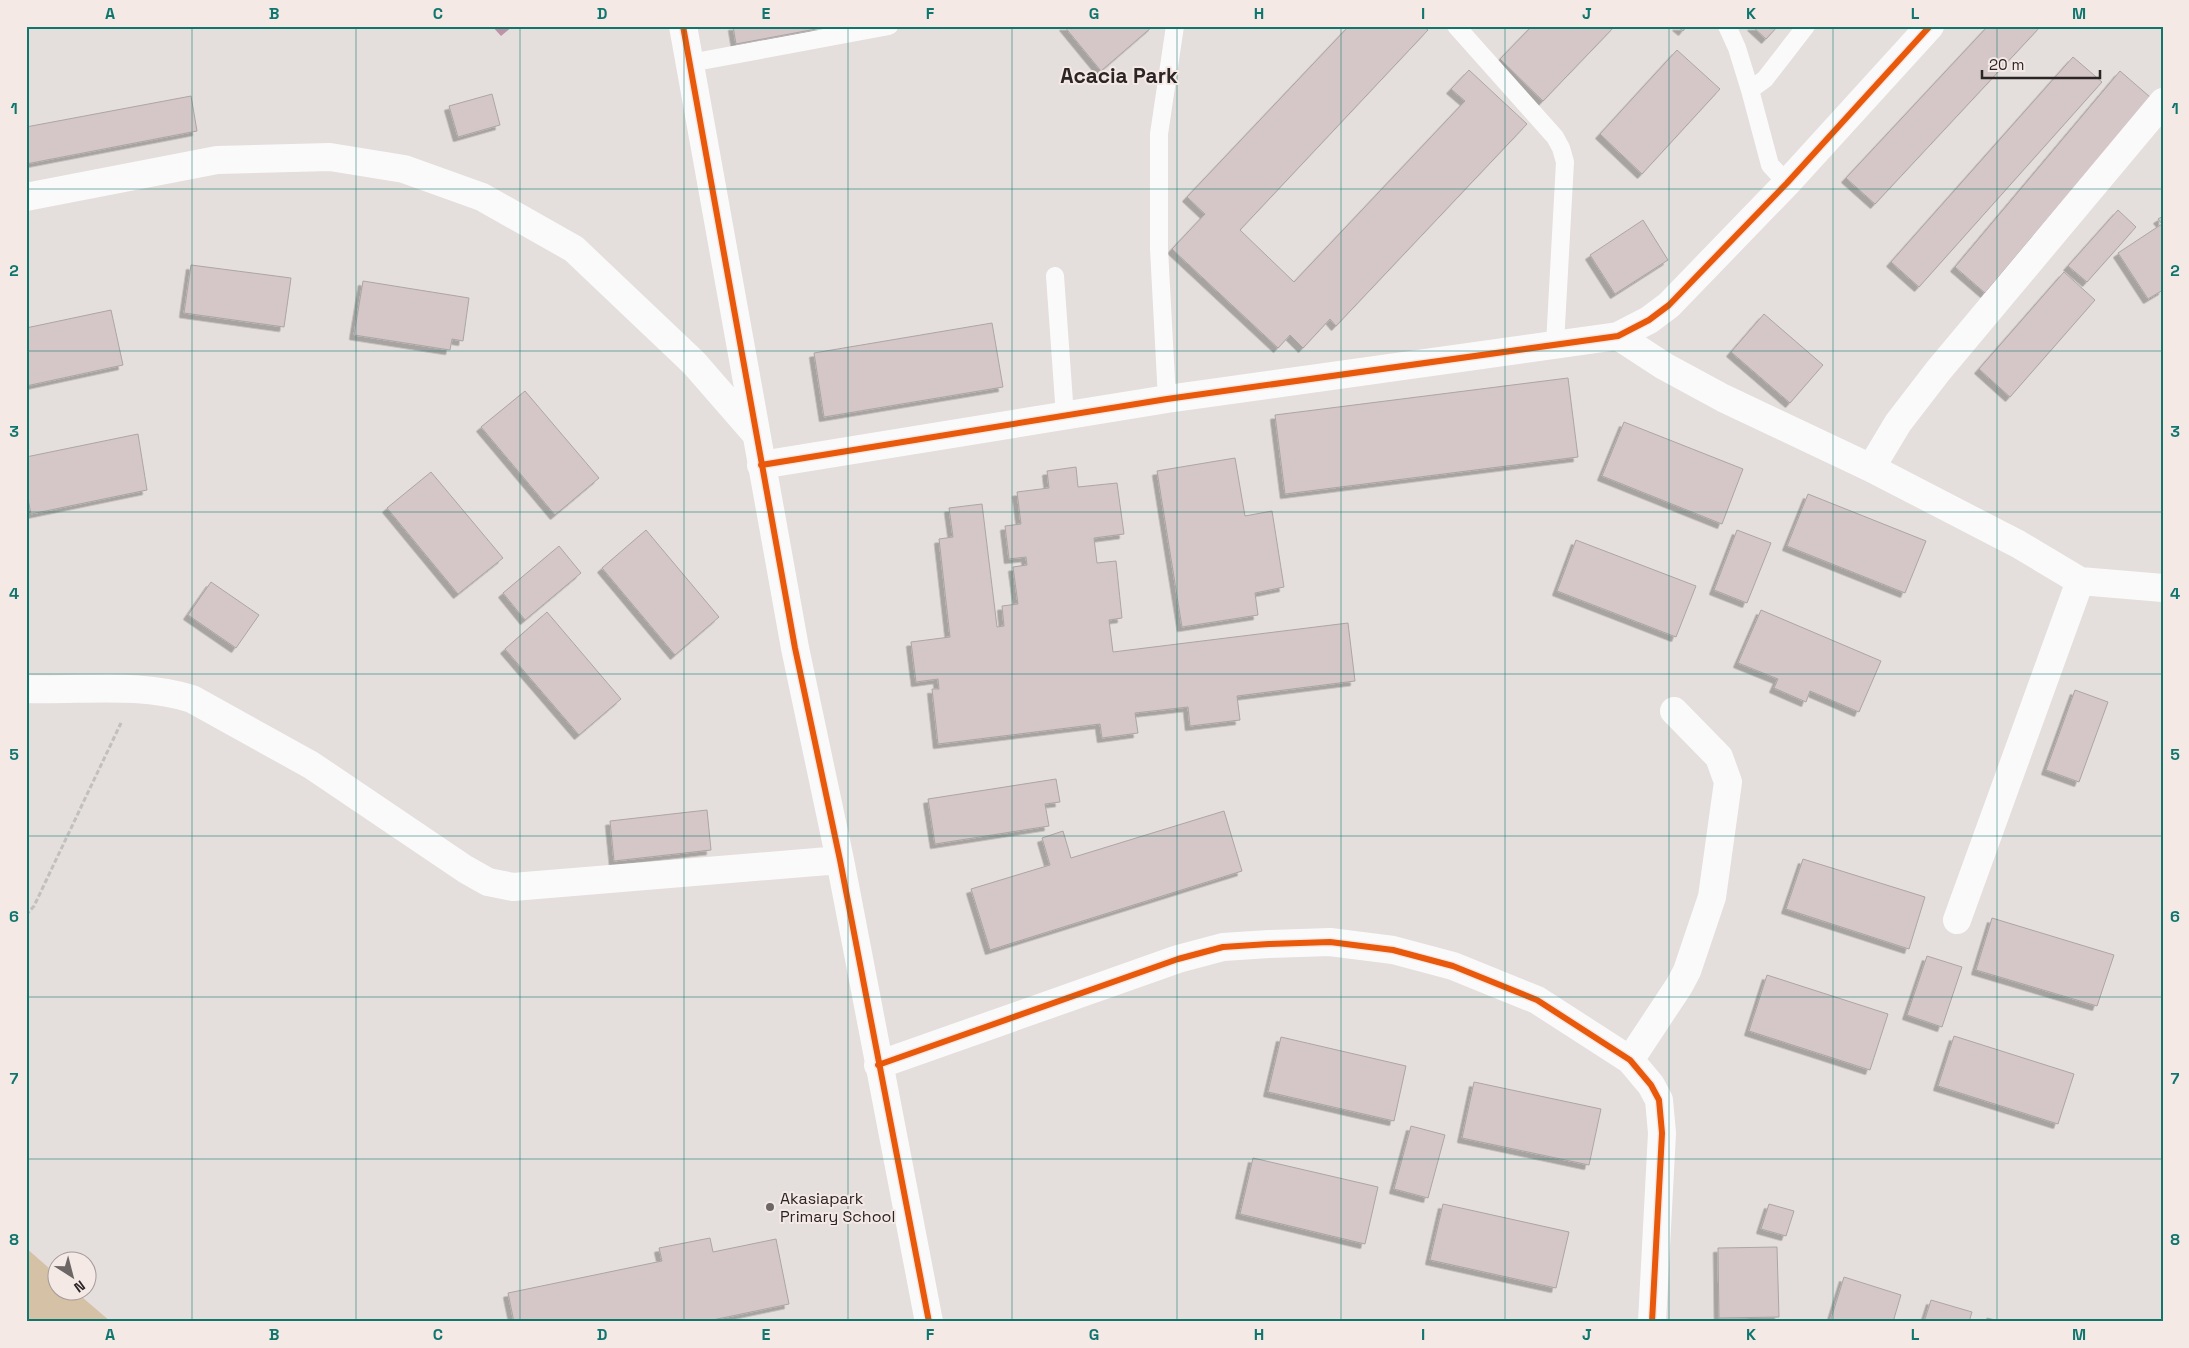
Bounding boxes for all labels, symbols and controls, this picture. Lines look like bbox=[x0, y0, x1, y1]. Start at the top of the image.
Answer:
text: A bbox=[105, 3, 115, 24]
text: B bbox=[269, 3, 279, 24]
text: C bbox=[433, 3, 443, 24]
text: D bbox=[597, 3, 607, 24]
text: E bbox=[762, 3, 771, 24]
text: F bbox=[926, 3, 935, 24]
text: G bbox=[1089, 3, 1099, 24]
text: H bbox=[1254, 3, 1264, 24]
text: I bbox=[1421, 3, 1425, 24]
text: J bbox=[1582, 3, 1592, 24]
text: K bbox=[1746, 3, 1756, 24]
text: L bbox=[1911, 3, 1920, 24]
text: M bbox=[2072, 3, 2086, 24]
scale bar bbox=[1982, 48, 2099, 80]
text: 20 m bbox=[1989, 55, 2024, 74]
district label: Acacia Park bbox=[1060, 62, 1178, 89]
text: 1 bbox=[10, 98, 18, 119]
text: 1 bbox=[2171, 98, 2179, 119]
text: 2 bbox=[9, 260, 19, 281]
text: 2 bbox=[2170, 260, 2180, 281]
text: 3 bbox=[9, 421, 19, 442]
text: 3 bbox=[2170, 421, 2180, 442]
text: 4 bbox=[9, 583, 19, 604]
text: 4 bbox=[2170, 583, 2180, 604]
text: 5 bbox=[9, 744, 19, 765]
text: 5 bbox=[2170, 744, 2180, 765]
text: 6 bbox=[9, 906, 19, 927]
text: 6 bbox=[2170, 906, 2180, 927]
text: 7 bbox=[10, 1068, 19, 1089]
text: 7 bbox=[2171, 1068, 2180, 1089]
place label: Akasiapark Primary School bbox=[780, 1188, 895, 1227]
marker: Akasiapark Primary School bbox=[764, 1201, 776, 1213]
text: 8 bbox=[9, 1229, 19, 1250]
text: 8 bbox=[2170, 1229, 2180, 1250]
north arrow bbox=[48, 1250, 98, 1300]
text: N bbox=[71, 1276, 89, 1297]
text: A bbox=[105, 1324, 115, 1345]
text: B bbox=[269, 1324, 279, 1345]
text: C bbox=[433, 1324, 443, 1345]
text: D bbox=[597, 1324, 607, 1345]
text: E bbox=[762, 1324, 771, 1345]
text: F bbox=[926, 1324, 935, 1345]
text: G bbox=[1089, 1324, 1099, 1345]
text: H bbox=[1254, 1324, 1264, 1345]
text: I bbox=[1421, 1324, 1425, 1345]
text: J bbox=[1582, 1324, 1592, 1345]
text: K bbox=[1746, 1324, 1756, 1345]
text: L bbox=[1911, 1324, 1920, 1345]
text: M bbox=[2072, 1324, 2086, 1345]

